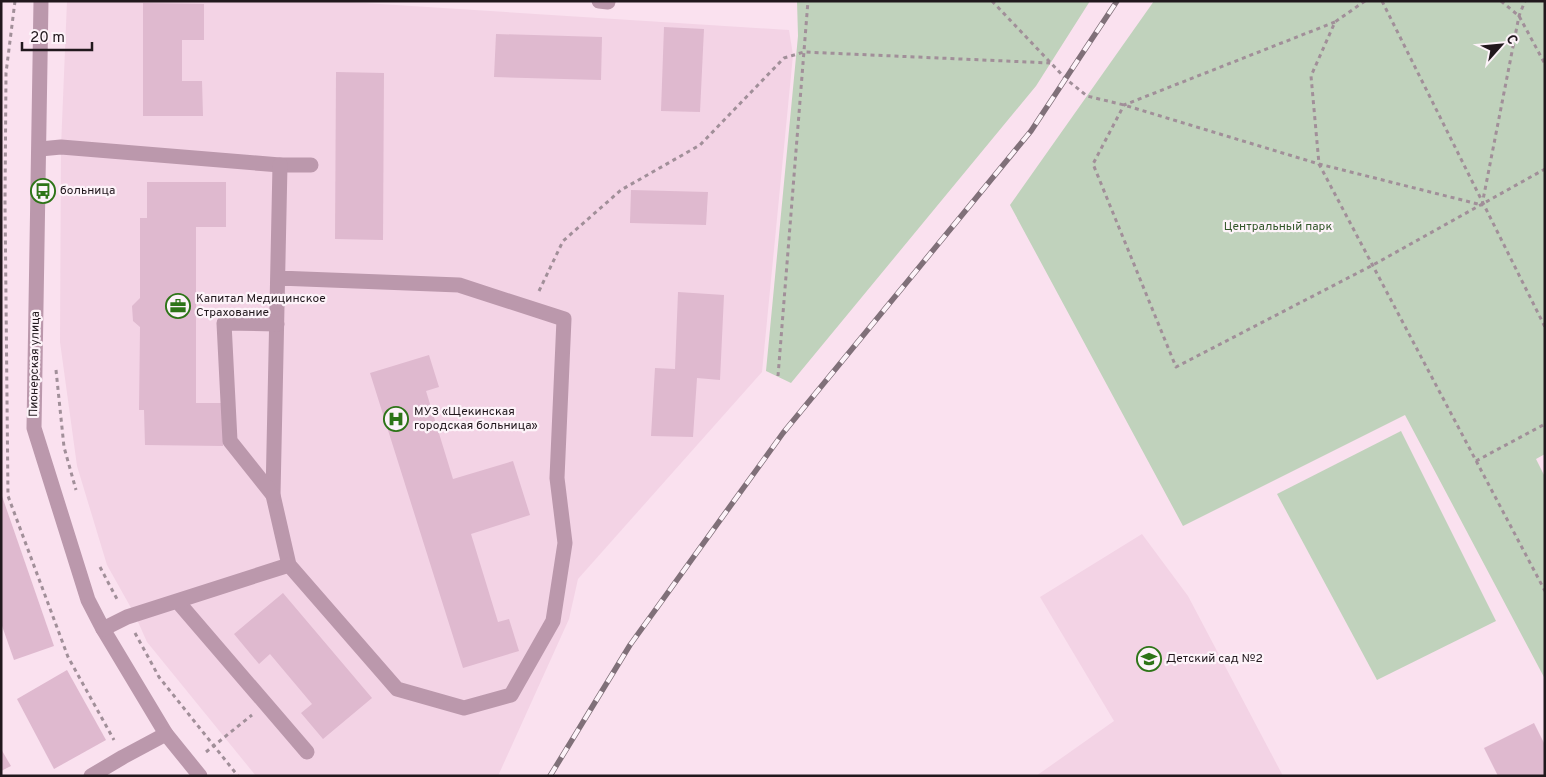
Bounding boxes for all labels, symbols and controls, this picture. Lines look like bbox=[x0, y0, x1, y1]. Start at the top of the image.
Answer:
scale bar bbox=[22, 20, 92, 52]
north arrow bbox=[1476, 20, 1526, 70]
text: 20 m bbox=[30, 29, 65, 48]
text: С bbox=[1502, 32, 1521, 48]
bus stop icon: больница bbox=[30, 178, 56, 204]
place label: больница bbox=[60, 183, 115, 199]
park label: Центральный парк bbox=[1224, 219, 1332, 235]
place label: Капитал Медицинское Страхование bbox=[196, 291, 326, 321]
office icon: Капитал Медицинское Страхование bbox=[165, 293, 191, 319]
street label: Пионерская улица bbox=[26, 311, 44, 417]
place label: МУЗ «Щекинская городская больница» bbox=[414, 404, 538, 434]
hospital icon: МУЗ «Щекинская городская больница» bbox=[383, 406, 409, 432]
school or university icon: Детский сад №2 bbox=[1136, 646, 1162, 672]
place label: Детский сад №2 bbox=[1166, 651, 1263, 667]

